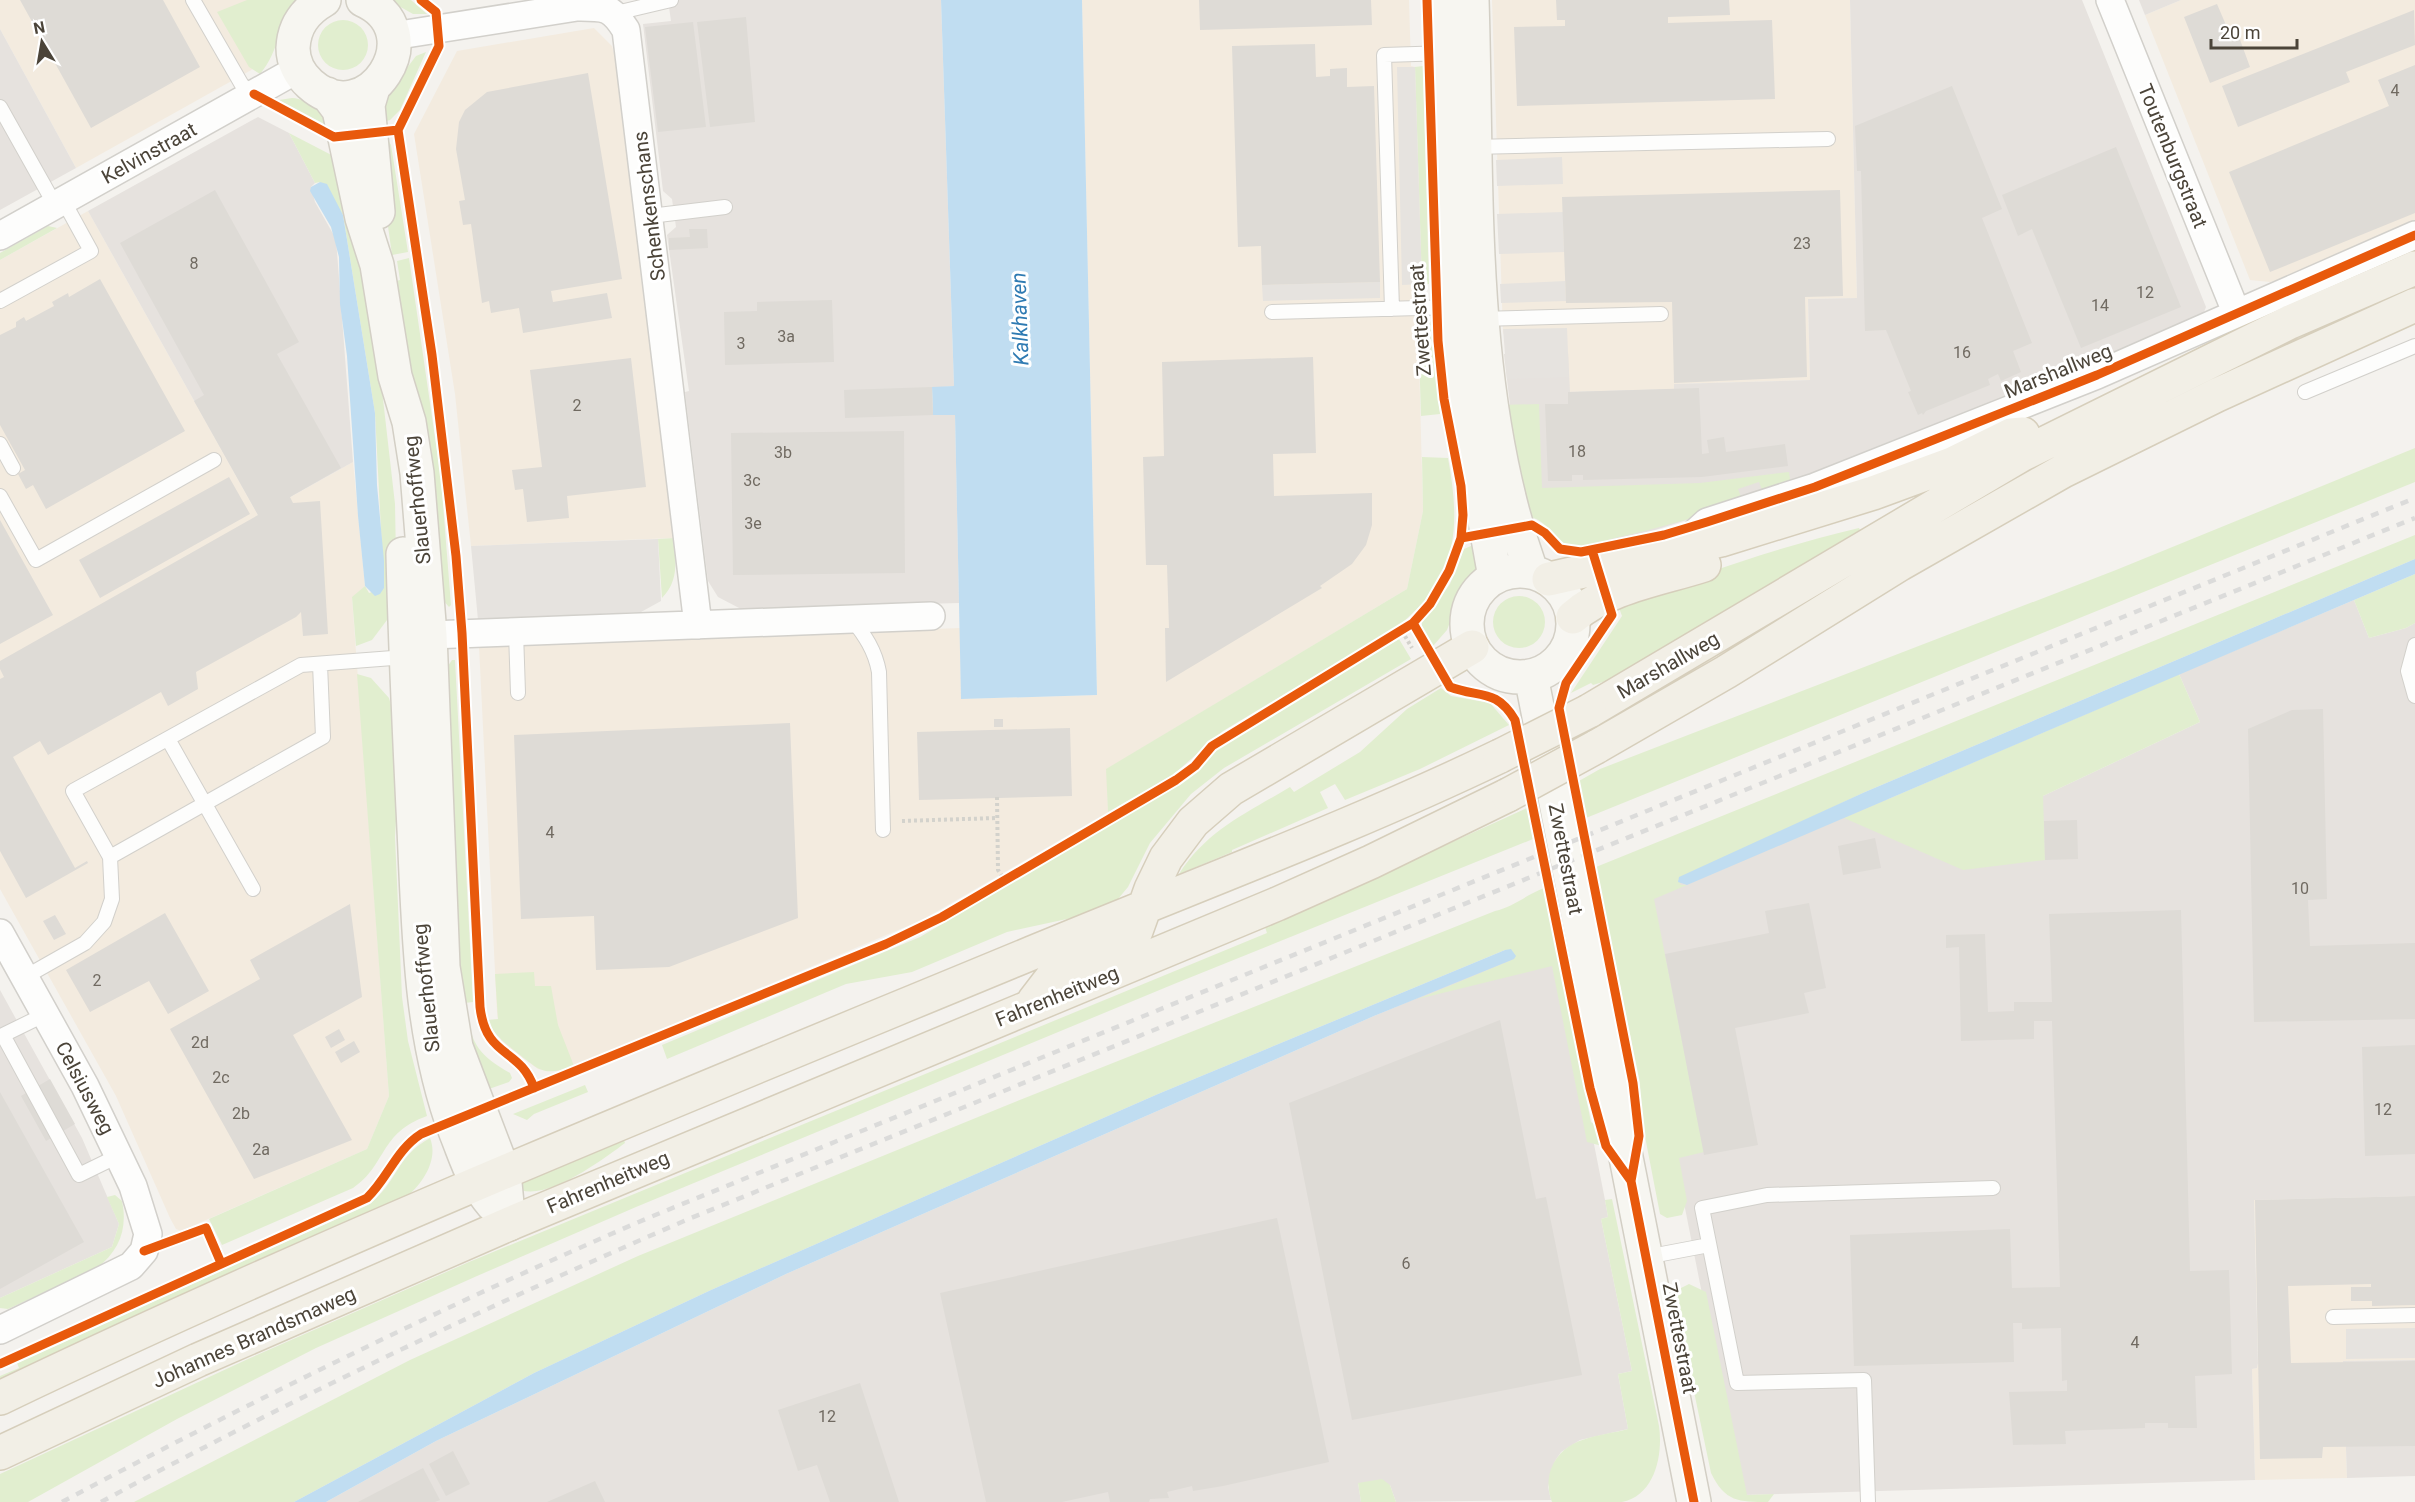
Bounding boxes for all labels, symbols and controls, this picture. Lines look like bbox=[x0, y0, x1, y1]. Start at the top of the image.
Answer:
north arrow bbox=[12, 12, 72, 72]
scale bar bbox=[2211, 12, 2296, 50]
text: N bbox=[32, 17, 47, 38]
text: 20 m bbox=[2220, 22, 2260, 43]
street label: Toutenburgstraat bbox=[2133, 80, 2213, 232]
house number: 4 bbox=[2391, 81, 2400, 100]
street label: Kelvinstraat bbox=[97, 117, 201, 189]
street label: Schenkenschans bbox=[628, 130, 670, 282]
house number: 23 bbox=[1793, 234, 1811, 253]
house number: 8 bbox=[190, 254, 199, 273]
street label: Zwettestraat bbox=[1404, 263, 1436, 377]
water label: Kalkhaven bbox=[1006, 272, 1034, 366]
house number: 12 bbox=[2136, 283, 2154, 302]
house number: 14 bbox=[2091, 296, 2109, 315]
house number: 3a bbox=[777, 327, 795, 346]
house number: 3 bbox=[737, 334, 746, 353]
street label: Marshallweg bbox=[2001, 339, 2115, 403]
house number: 16 bbox=[1953, 343, 1971, 362]
house number: 2 bbox=[573, 396, 582, 415]
street label: Slauerhoffweg bbox=[398, 434, 436, 566]
house number: 18 bbox=[1568, 442, 1586, 461]
house number: 3b bbox=[774, 443, 792, 462]
house number: 3c bbox=[743, 471, 761, 490]
house number: 3e bbox=[744, 514, 762, 533]
street label: Marshallweg bbox=[1613, 626, 1723, 704]
street label: Zwettestraat bbox=[1543, 801, 1589, 917]
house number: 4 bbox=[546, 823, 555, 842]
house number: 10 bbox=[2291, 879, 2309, 898]
street label: Slauerhoffweg bbox=[407, 922, 445, 1054]
street label: Fahrenheitweg bbox=[992, 960, 1122, 1032]
house number: 2 bbox=[93, 971, 102, 990]
house number: 2d bbox=[191, 1033, 209, 1052]
street label: Celsiusweg bbox=[50, 1037, 120, 1139]
house number: 2c bbox=[212, 1068, 230, 1087]
house number: 12 bbox=[2374, 1100, 2392, 1119]
house number: 2b bbox=[232, 1104, 250, 1123]
house number: 2a bbox=[252, 1140, 270, 1159]
street label: Fahrenheitweg bbox=[543, 1145, 673, 1219]
house number: 6 bbox=[1402, 1254, 1411, 1273]
street label: Zwettestraat bbox=[1657, 1280, 1703, 1396]
street label: Johannes Brandsmaweg bbox=[149, 1281, 359, 1393]
house number: 4 bbox=[2131, 1333, 2140, 1352]
house number: 12 bbox=[818, 1407, 836, 1426]

